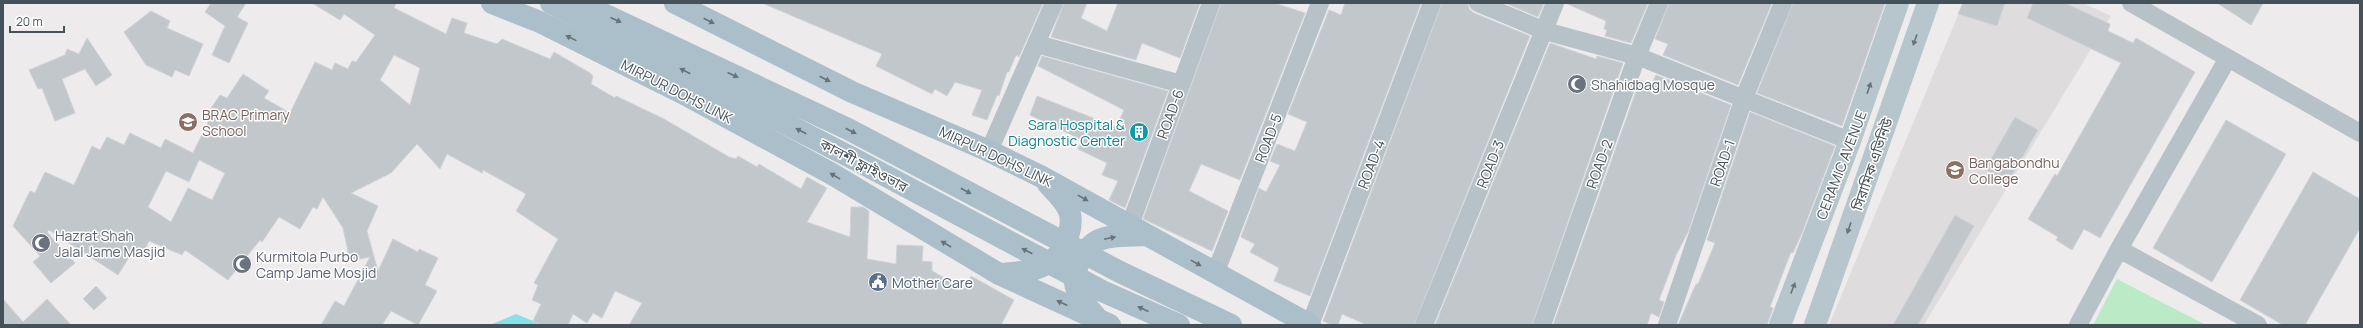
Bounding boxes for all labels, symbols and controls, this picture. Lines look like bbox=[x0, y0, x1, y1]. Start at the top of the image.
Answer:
scale bar bbox=[10, 8, 64, 34]
text: 20 m bbox=[16, 13, 43, 30]
one-way arrow bbox=[610, 17, 621, 23]
one-way arrow bbox=[704, 17, 715, 24]
one-way arrow bbox=[1912, 34, 1918, 46]
one-way arrow bbox=[566, 35, 577, 41]
street label: MIRPUR DOHS LINK bbox=[618, 55, 737, 128]
one-way arrow bbox=[679, 68, 691, 75]
one-way arrow bbox=[727, 72, 739, 78]
mosque icon: Shahidbag Mosque bbox=[1566, 73, 1588, 95]
place label: Shahidbag Mosque bbox=[1591, 75, 1715, 94]
one-way arrow bbox=[820, 76, 831, 82]
one-way arrow bbox=[1866, 82, 1872, 94]
street label: ROAD-6 bbox=[1152, 87, 1188, 141]
place label: BRAC Primary School bbox=[202, 105, 290, 140]
street label: CERAMIC AVENUE bbox=[1811, 108, 1871, 222]
school or university icon: BRAC Primary School bbox=[177, 111, 199, 133]
street label: ROAD-5 bbox=[1250, 111, 1286, 165]
street label: সিরামিক এভিনিউ bbox=[1847, 114, 1897, 214]
place label: Sara Hospital & Diagnostic Center bbox=[1008, 115, 1125, 150]
street label: MIRPUR DOHS LINK bbox=[936, 121, 1056, 191]
building icon: Sara Hospital & Diagnostic Center bbox=[1128, 121, 1150, 143]
one-way arrow bbox=[795, 128, 806, 134]
one-way arrow bbox=[845, 128, 856, 134]
street label: কালশী ফ্লাইওভার bbox=[816, 133, 912, 196]
street label: ROAD-4 bbox=[1353, 137, 1389, 191]
street label: ROAD-3 bbox=[1472, 137, 1508, 191]
street label: ROAD-2 bbox=[1581, 137, 1617, 191]
street label: ROAD-1 bbox=[1705, 137, 1739, 189]
place label: Bangabondhu College bbox=[1969, 153, 2060, 188]
school or university icon: Bangabondhu College bbox=[1944, 159, 1966, 181]
one-way arrow bbox=[829, 173, 841, 180]
one-way arrow bbox=[960, 188, 971, 195]
one-way arrow bbox=[1077, 195, 1089, 202]
one-way arrow bbox=[1846, 223, 1852, 235]
place label: Hazrat Shah Jalal Jame Masjid bbox=[55, 226, 165, 261]
mosque icon: Hazrat Shah Jalal Jame Masjid bbox=[30, 232, 52, 254]
one-way arrow bbox=[1104, 235, 1116, 241]
one-way arrow bbox=[940, 240, 952, 247]
place label: Kurmitola Purbo Camp Jame Mosjid bbox=[256, 247, 376, 282]
one-way arrow bbox=[1021, 248, 1033, 254]
mosque icon: Kurmitola Purbo Camp Jame Mosjid bbox=[231, 253, 253, 275]
one-way arrow bbox=[1190, 260, 1202, 267]
public building icon: Mother Care bbox=[867, 271, 889, 293]
place label: Mother Care bbox=[892, 273, 973, 292]
one-way arrow bbox=[1791, 282, 1797, 294]
one-way arrow bbox=[1056, 300, 1067, 306]
one-way arrow bbox=[1136, 306, 1148, 312]

